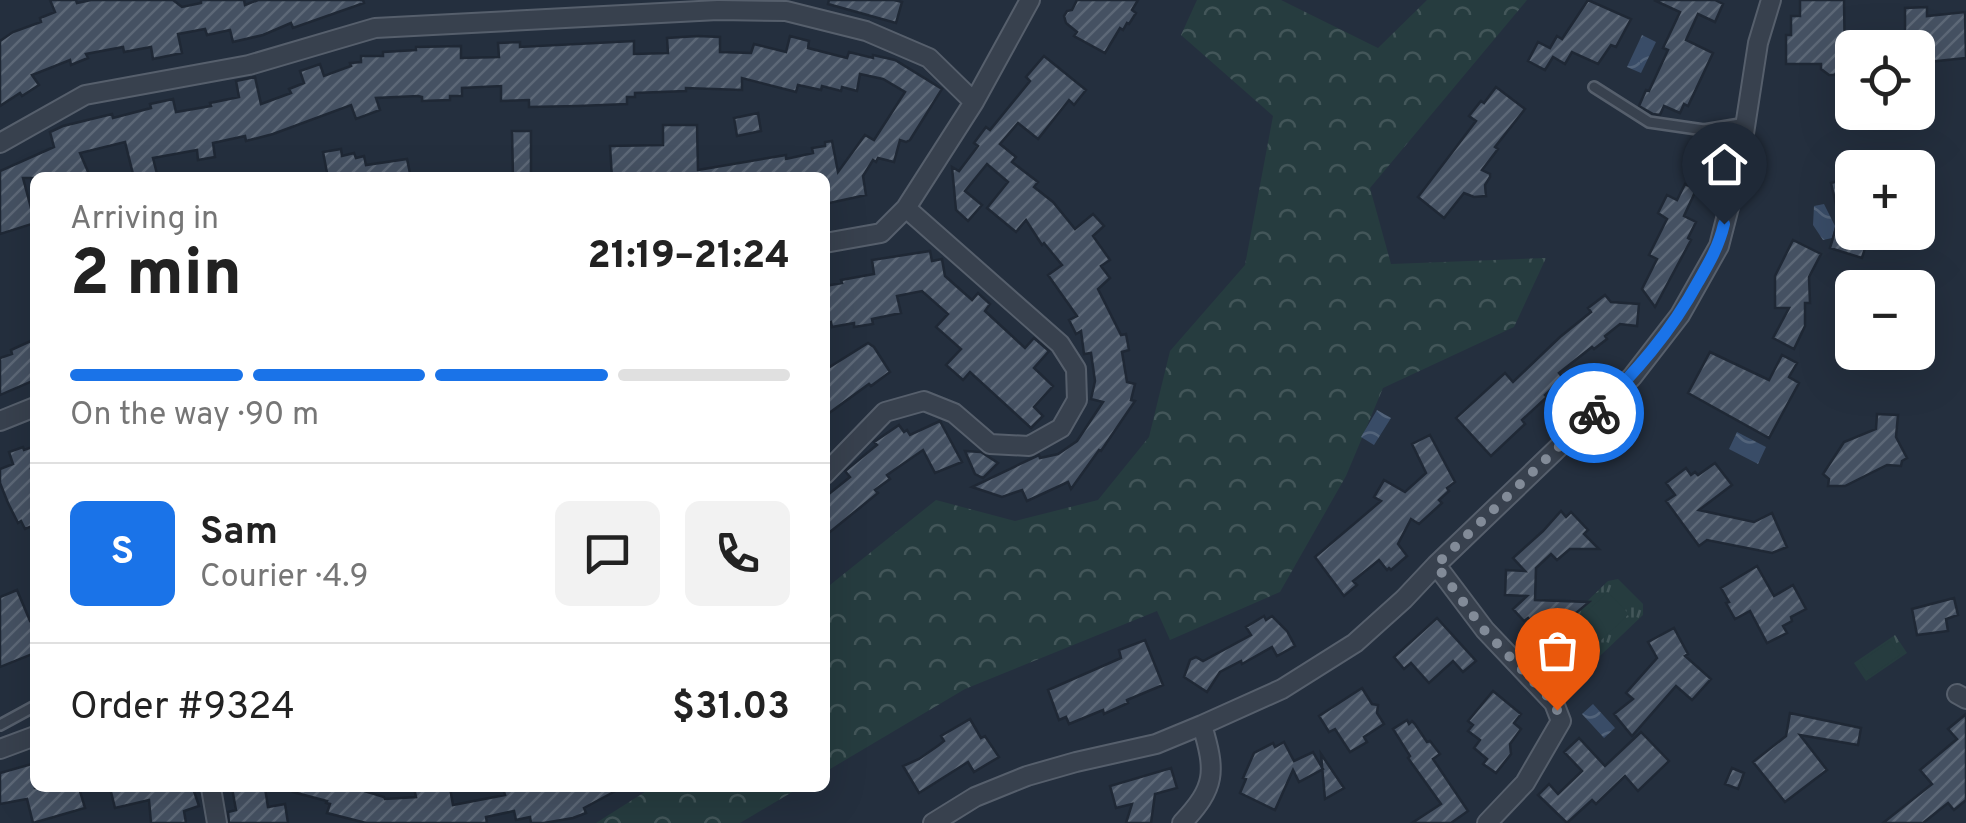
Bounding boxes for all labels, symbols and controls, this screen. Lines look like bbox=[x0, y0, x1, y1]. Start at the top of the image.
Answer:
map controls bbox=[1835, 30, 1935, 370]
button: locate bbox=[1835, 30, 1935, 130]
pin bbox=[1682, 122, 1767, 225]
icon: home bbox=[1697, 137, 1752, 192]
button: + bbox=[1835, 150, 1935, 250]
text: Arriving in bbox=[70, 200, 219, 240]
text: 21:19–21:24 bbox=[587, 233, 790, 282]
text: 2 min bbox=[70, 236, 242, 318]
button: − bbox=[1835, 270, 1935, 370]
courier bbox=[1544, 363, 1644, 463]
icon: bike bbox=[1567, 386, 1622, 441]
text: On the way · 90 m bbox=[70, 396, 319, 436]
button: chat bbox=[555, 501, 660, 606]
button: phone bbox=[685, 501, 790, 606]
text: Sam bbox=[200, 509, 278, 558]
text: S bbox=[111, 529, 134, 578]
text: Courier · 4.9 bbox=[200, 558, 369, 598]
pin bbox=[1515, 608, 1600, 711]
icon: bag bbox=[1530, 623, 1585, 678]
text: Order #9324 bbox=[70, 684, 295, 733]
text: $31.03 bbox=[672, 684, 790, 733]

